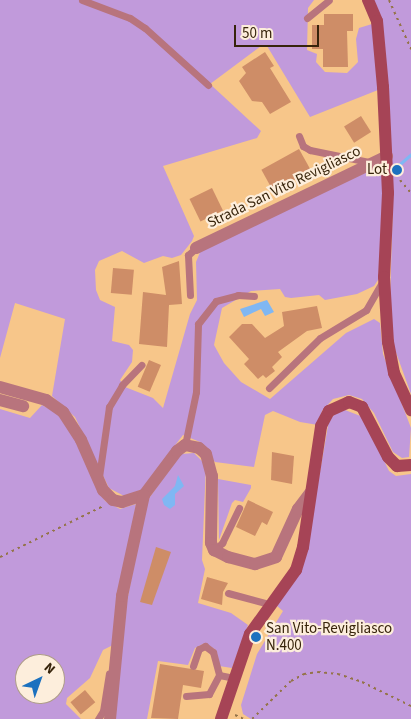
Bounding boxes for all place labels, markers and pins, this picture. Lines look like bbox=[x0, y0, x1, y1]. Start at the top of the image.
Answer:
place label: Lot bbox=[367, 161, 387, 179]
marker: Lot bbox=[391, 164, 403, 176]
place label: San Vito-Revigliasco N.400 bbox=[266, 619, 392, 654]
marker: San Vito-Revigliasco N.400 bbox=[250, 631, 262, 643]

